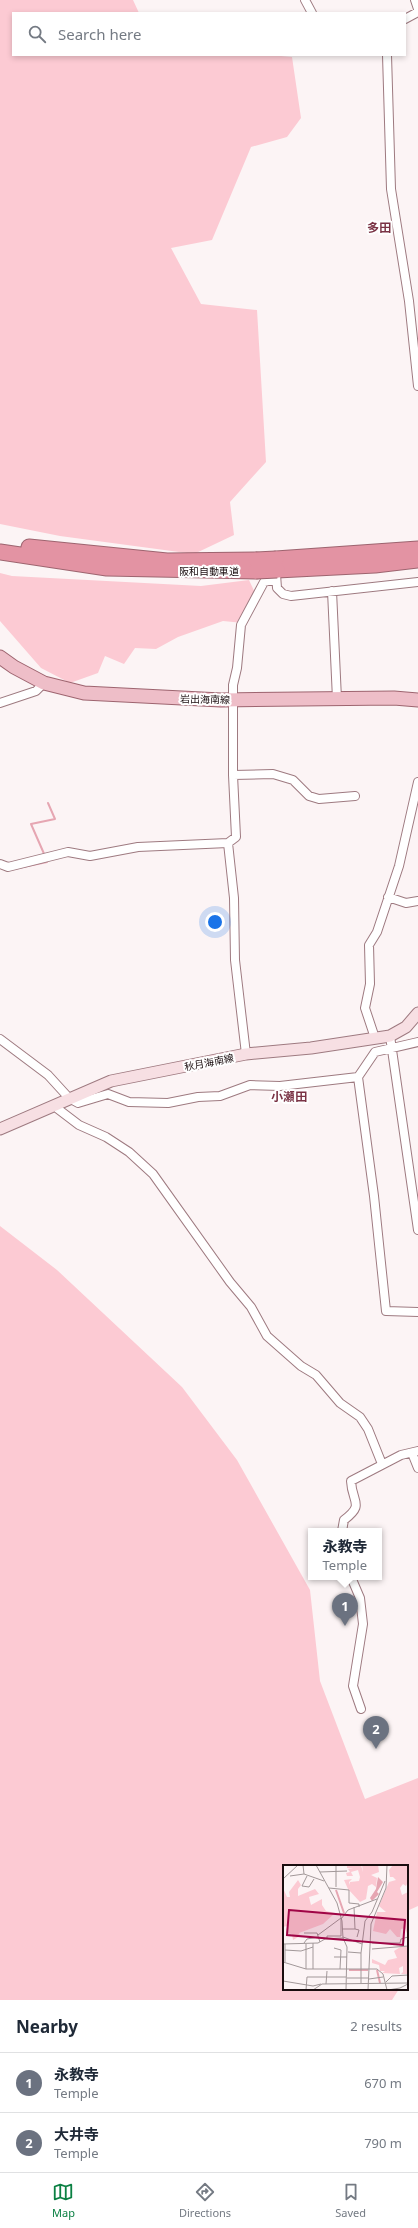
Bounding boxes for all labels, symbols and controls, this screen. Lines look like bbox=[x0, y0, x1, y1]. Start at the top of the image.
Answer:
search box bbox=[12, 12, 406, 56]
icon: search bbox=[26, 23, 48, 45]
text: Search here bbox=[58, 24, 141, 44]
district label: 多田 bbox=[367, 219, 391, 236]
street label: 阪和自動車道 bbox=[179, 564, 239, 578]
street label: 岩出海南線 bbox=[180, 692, 230, 706]
your location bbox=[205, 912, 225, 932]
street label: 秋月海南線 bbox=[183, 1050, 235, 1074]
district label: 小瀬田 bbox=[271, 1088, 307, 1105]
popup bbox=[308, 1528, 382, 1580]
text: 永教寺 bbox=[322, 1536, 368, 1556]
text: Temple bbox=[322, 1556, 367, 1574]
pin: 1 bbox=[332, 1593, 358, 1626]
pin: 2 bbox=[363, 1716, 389, 1749]
inset map bbox=[283, 1865, 408, 1990]
text: Nearby bbox=[16, 2015, 78, 2038]
text: 2 results bbox=[350, 2017, 402, 2035]
text: 永教寺 bbox=[54, 2064, 99, 2084]
text: 1 bbox=[25, 2074, 33, 2092]
text: 670 m bbox=[364, 2074, 402, 2092]
text: Temple bbox=[54, 2084, 99, 2102]
text: 大井寺 bbox=[54, 2124, 99, 2144]
text: 2 bbox=[25, 2134, 33, 2152]
text: 790 m bbox=[364, 2134, 402, 2152]
text: Temple bbox=[54, 2144, 99, 2162]
tab: Map bbox=[52, 2181, 75, 2220]
tab: Directions bbox=[179, 2181, 231, 2220]
tab: Saved bbox=[335, 2181, 366, 2220]

